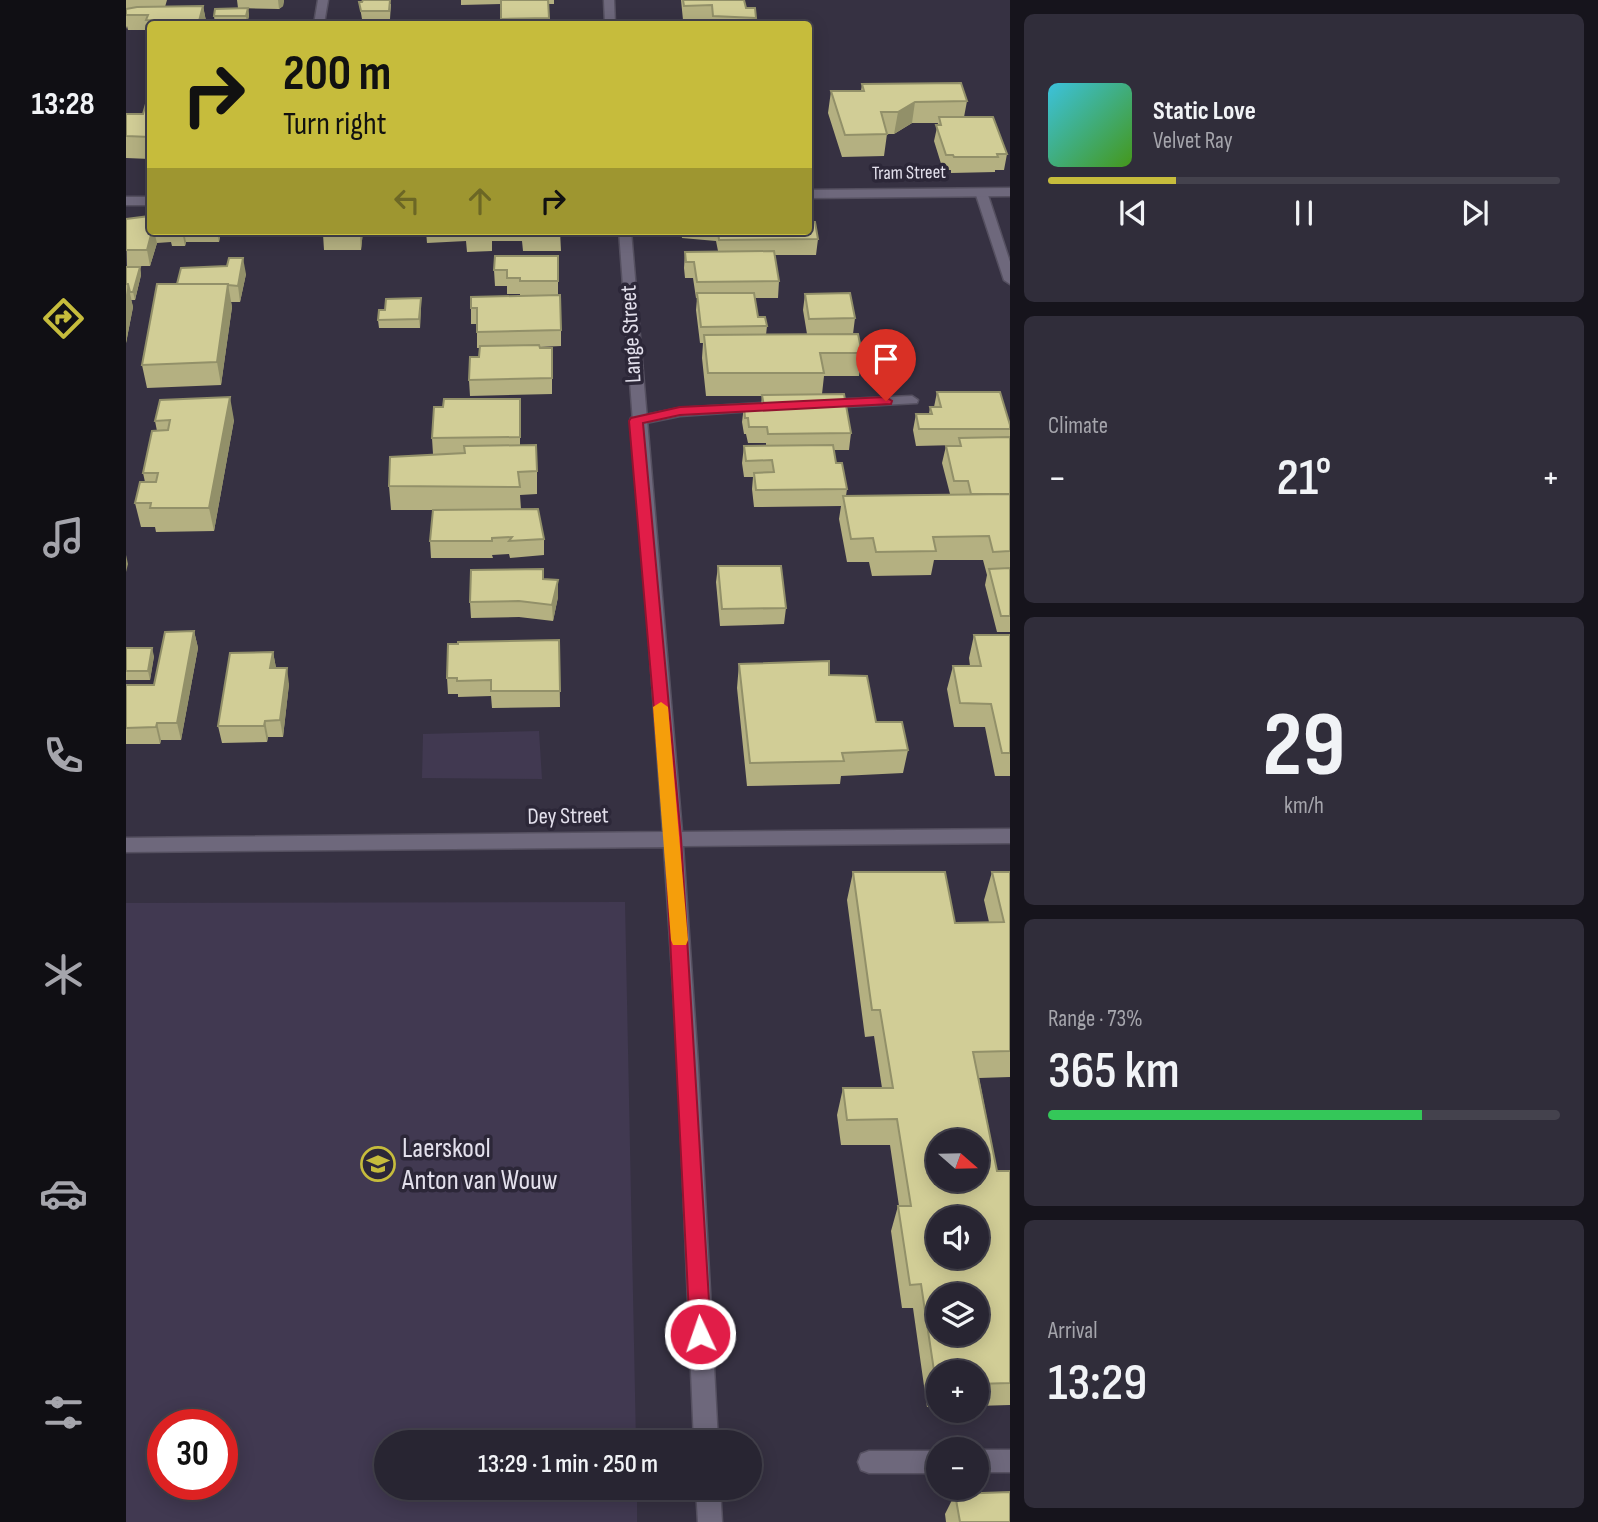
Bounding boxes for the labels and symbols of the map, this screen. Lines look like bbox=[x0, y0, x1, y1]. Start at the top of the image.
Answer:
street label: Tram Street bbox=[872, 161, 946, 185]
street label: Lange Street bbox=[614, 284, 648, 384]
pin bbox=[856, 329, 916, 401]
street label: Dey Street bbox=[527, 801, 609, 831]
north arrow bbox=[926, 1129, 989, 1192]
place label: Laerskool Anton van Wouw bbox=[401, 1132, 558, 1197]
school or university icon: Laerskool Anton van Wouw bbox=[359, 1145, 397, 1183]
position arrow bbox=[663, 1297, 737, 1371]
speed limit sign: 30 bbox=[147, 1409, 238, 1500]

